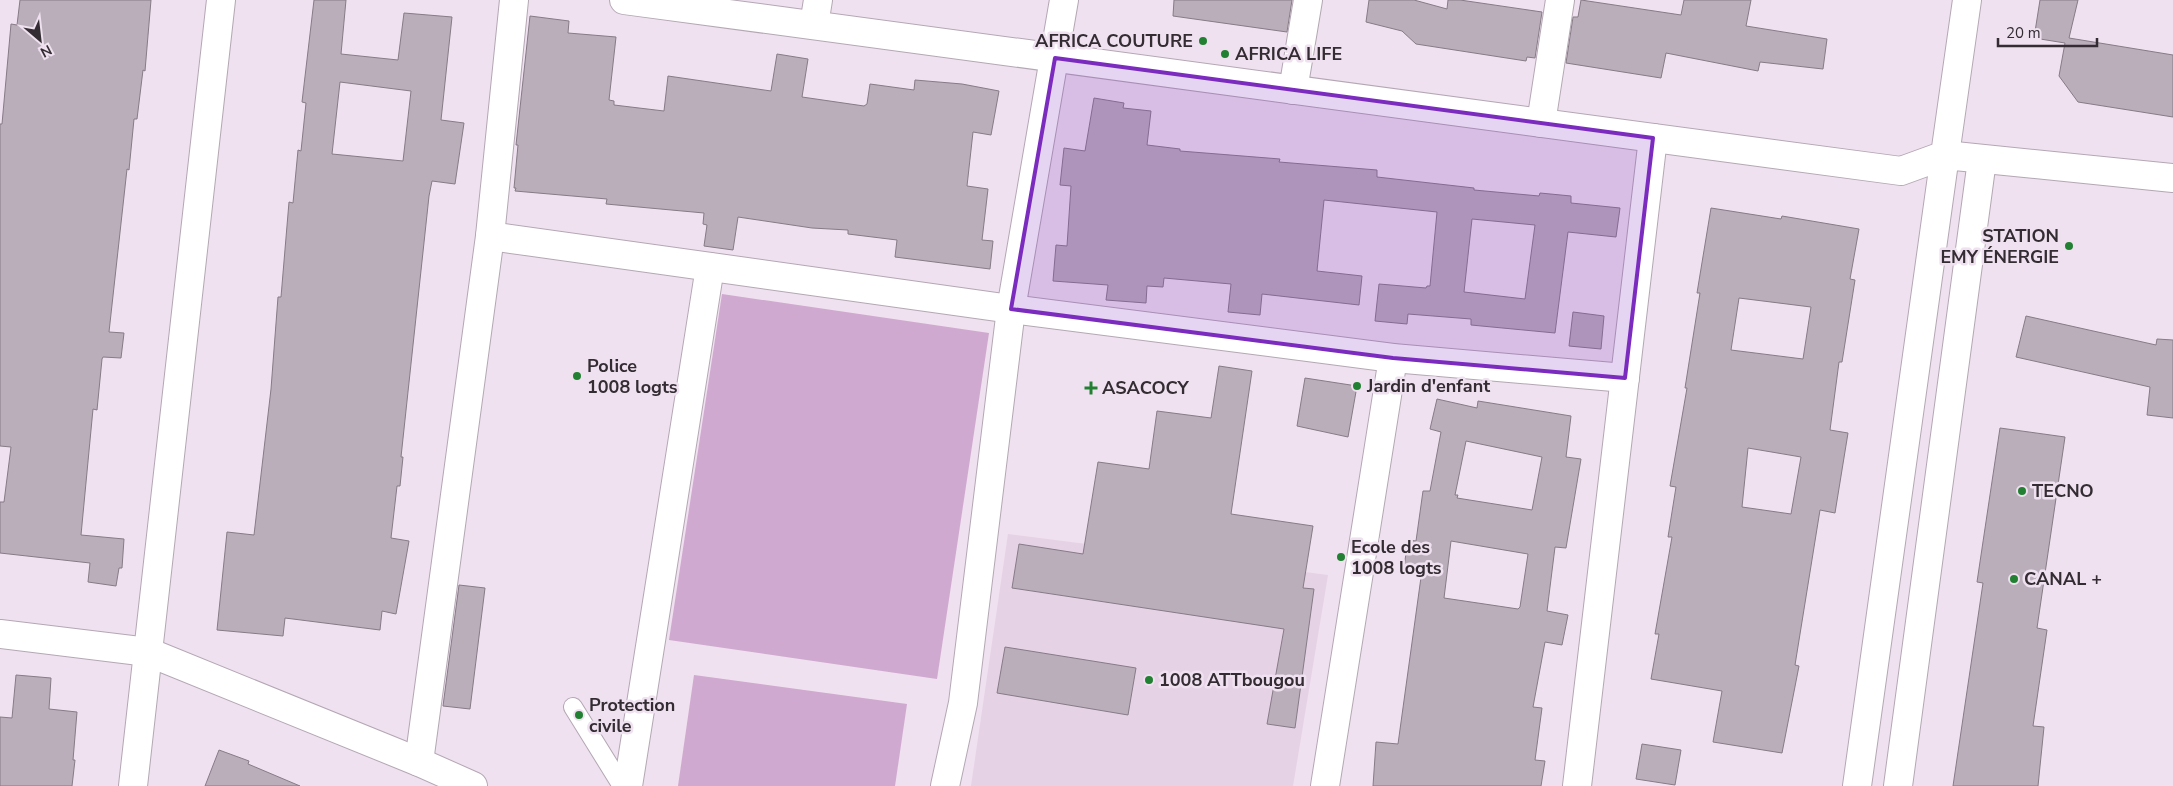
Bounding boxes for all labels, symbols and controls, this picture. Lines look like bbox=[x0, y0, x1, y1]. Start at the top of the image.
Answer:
north arrow bbox=[15, 15, 65, 65]
scale bar bbox=[1998, 15, 2097, 47]
text: 20 m bbox=[2006, 23, 2041, 43]
place label: AFRICA COUTURE bbox=[1035, 29, 1193, 53]
marker: AFRICA COUTURE bbox=[1197, 35, 1209, 47]
text: N bbox=[37, 40, 55, 62]
place label: AFRICA LIFE bbox=[1235, 42, 1342, 66]
marker: AFRICA LIFE bbox=[1219, 48, 1231, 60]
place label: STATION EMY ÉNERGIE bbox=[1940, 224, 2059, 269]
marker: STATION EMY ÉNERGIE bbox=[2063, 240, 2075, 252]
place label: Police 1008 logts bbox=[587, 354, 678, 399]
marker: Police 1008 logts bbox=[571, 370, 583, 382]
place label: Jardin d'enfant bbox=[1366, 374, 1490, 398]
place label: ASACOCY bbox=[1102, 376, 1190, 400]
marker: Jardin d'enfant bbox=[1351, 380, 1363, 392]
marker: ASACOCY bbox=[1084, 381, 1098, 395]
place label: TECNO bbox=[2032, 479, 2094, 503]
marker: TECNO bbox=[2016, 485, 2028, 497]
place label: Ecole des 1008 logts bbox=[1351, 535, 1442, 580]
marker: Ecole des 1008 logts bbox=[1335, 551, 1347, 563]
place label: CANAL + bbox=[2024, 567, 2102, 591]
marker: CANAL + bbox=[2008, 573, 2020, 585]
place label: 1008 ATTbougou bbox=[1159, 668, 1305, 692]
marker: 1008 ATTbougou bbox=[1143, 674, 1155, 686]
place label: Protection civile bbox=[589, 693, 675, 738]
marker: Protection civile bbox=[573, 709, 585, 721]

